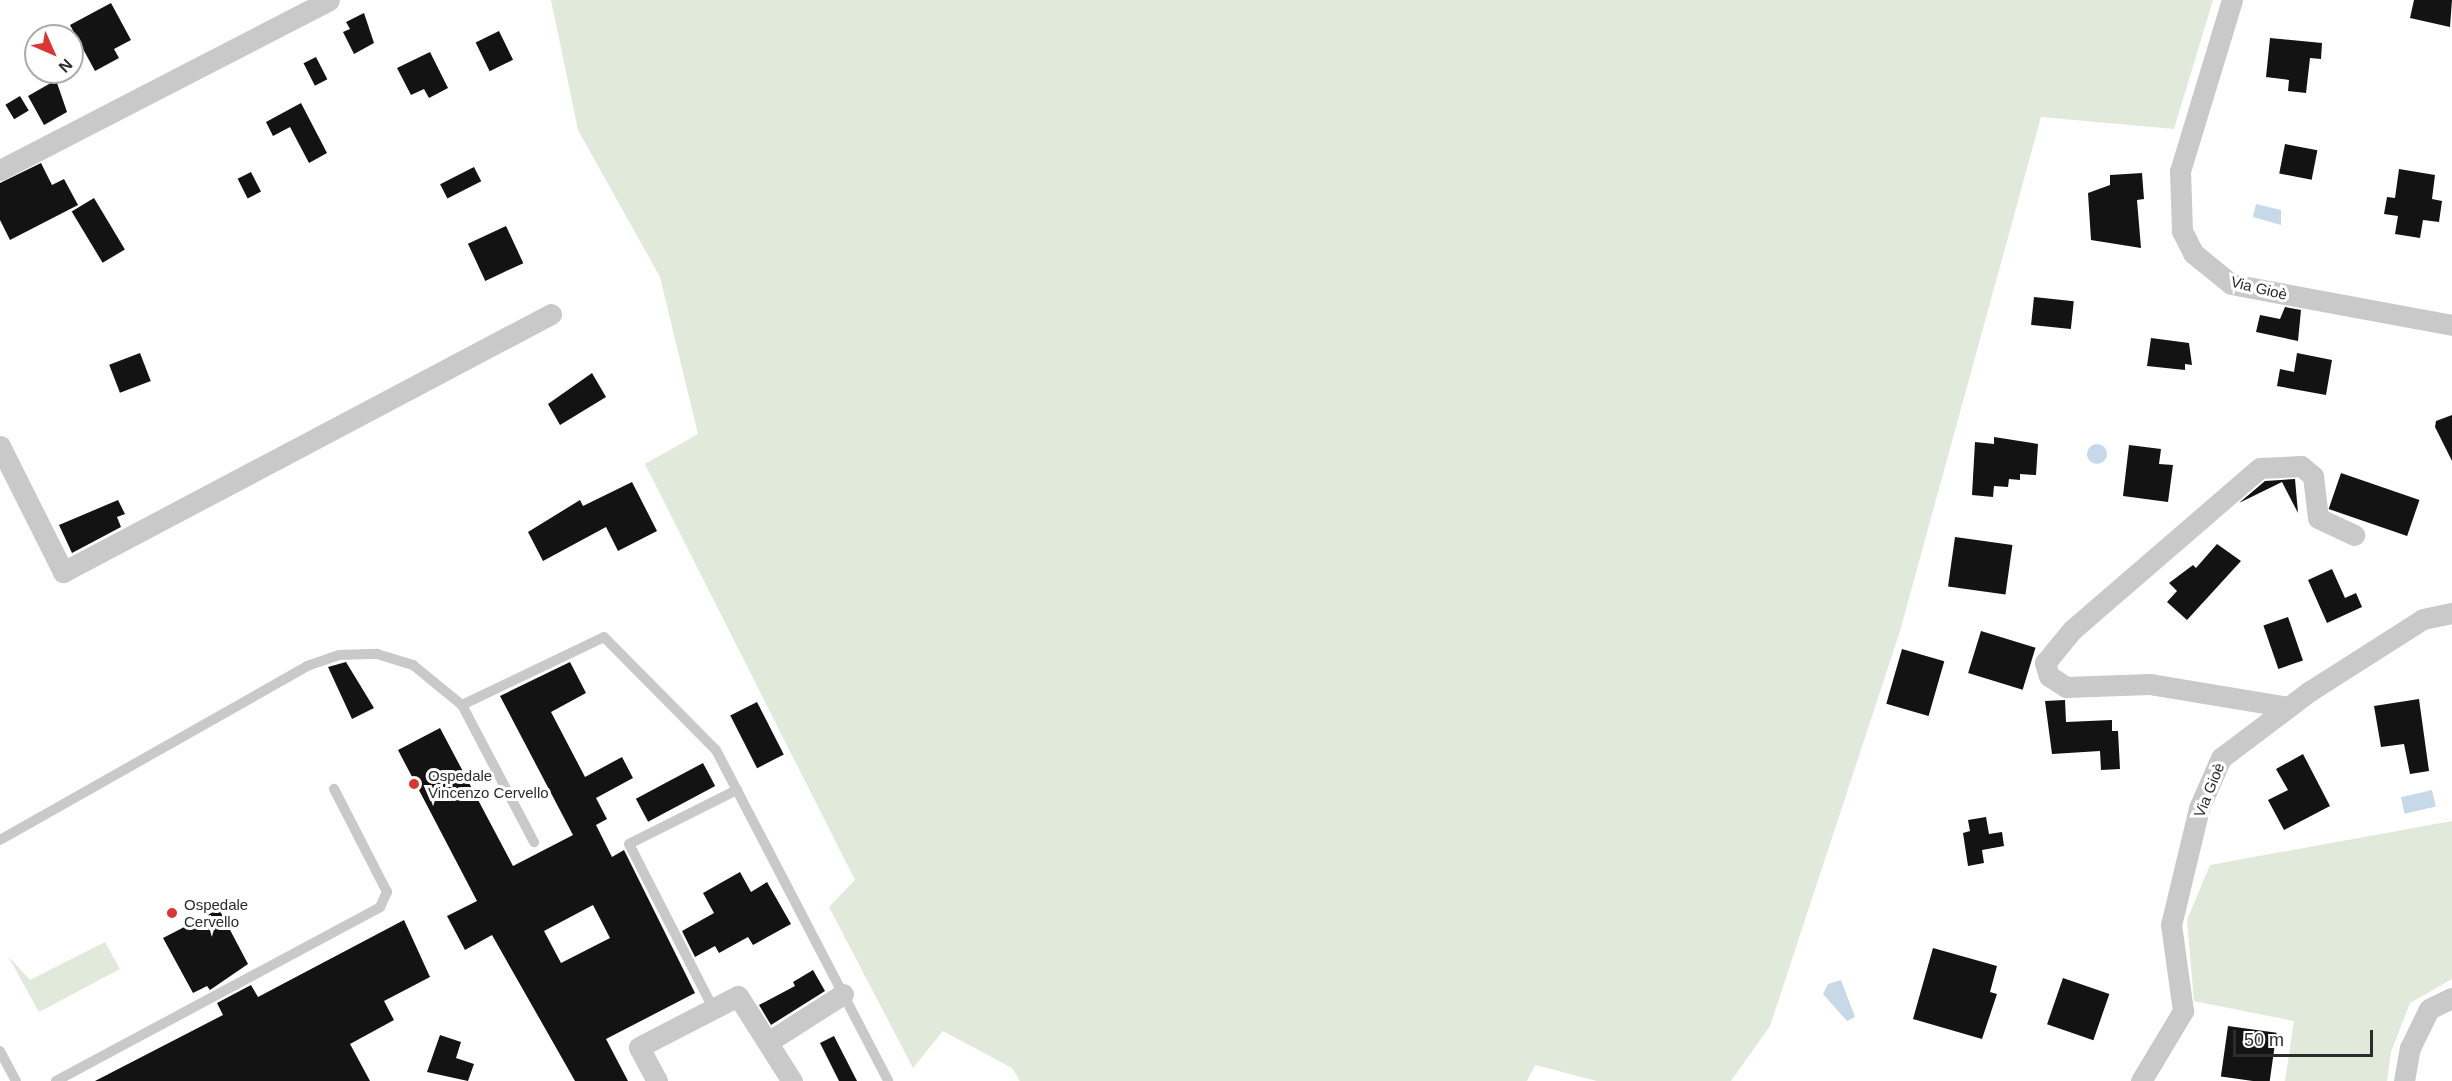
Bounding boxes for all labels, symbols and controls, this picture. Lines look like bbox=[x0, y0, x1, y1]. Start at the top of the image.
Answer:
north arrow bbox=[24, 24, 84, 84]
text: N bbox=[56, 56, 76, 76]
street label: Via Gioè bbox=[2229, 272, 2289, 304]
street label: Via Gioè bbox=[2190, 760, 2228, 820]
place label: Ospedale Vincenzo Cervello bbox=[428, 766, 549, 801]
marker: Ospedale Vincenzo Cervello bbox=[405, 775, 423, 793]
place label: Ospedale Cervello bbox=[184, 895, 248, 930]
marker: Ospedale Cervello bbox=[165, 906, 179, 920]
scale bar bbox=[2236, 1018, 2376, 1056]
text: 50 m bbox=[2244, 1030, 2284, 1050]

